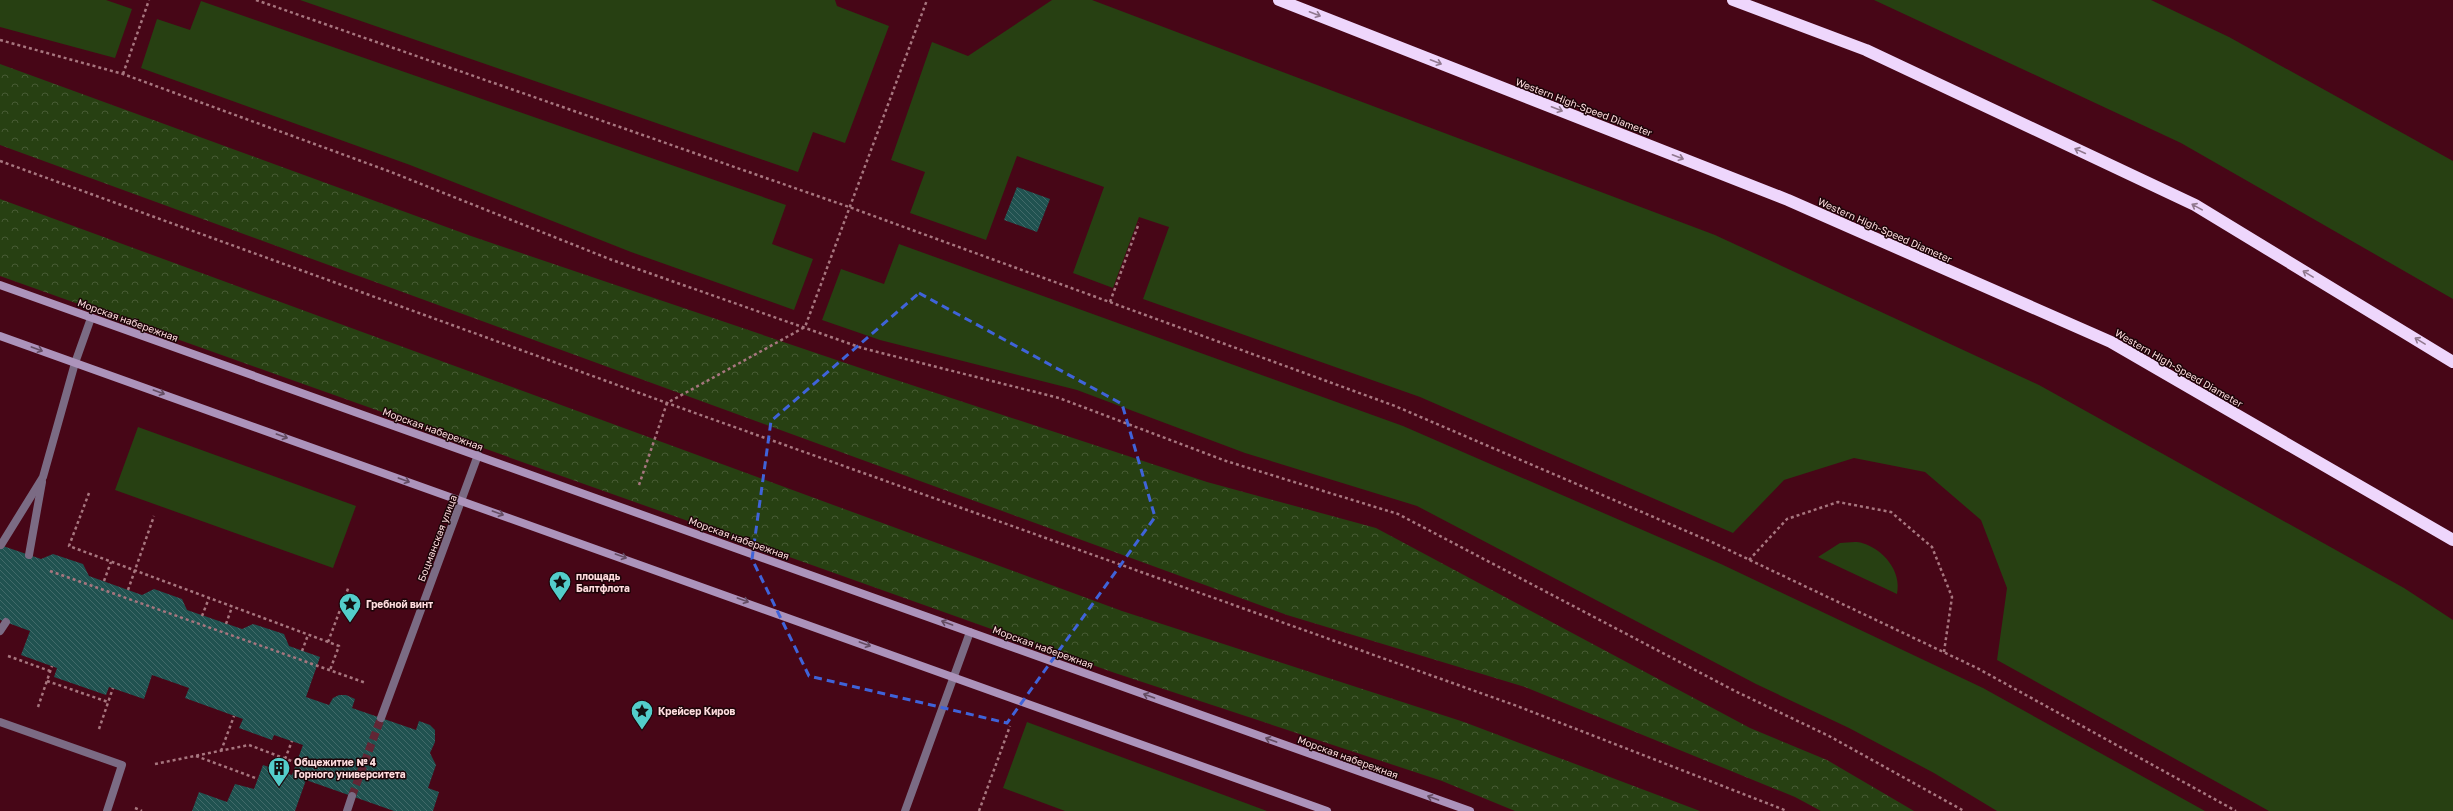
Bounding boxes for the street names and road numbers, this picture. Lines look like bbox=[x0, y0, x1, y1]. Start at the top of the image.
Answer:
street label: Western High-Speed Diameter bbox=[1514, 75, 1654, 139]
street label: Western High-Speed Diameter bbox=[1816, 195, 1954, 265]
street label: Морская набережная bbox=[76, 296, 180, 344]
street label: Western High-Speed Diameter bbox=[2113, 326, 2245, 410]
street label: Морская набережная bbox=[381, 405, 485, 453]
street label: Боцманская улица bbox=[415, 493, 459, 583]
street label: Морская набережная bbox=[687, 514, 791, 562]
street label: Морская набережная bbox=[991, 623, 1095, 671]
street label: Морская набережная bbox=[1296, 733, 1400, 781]

